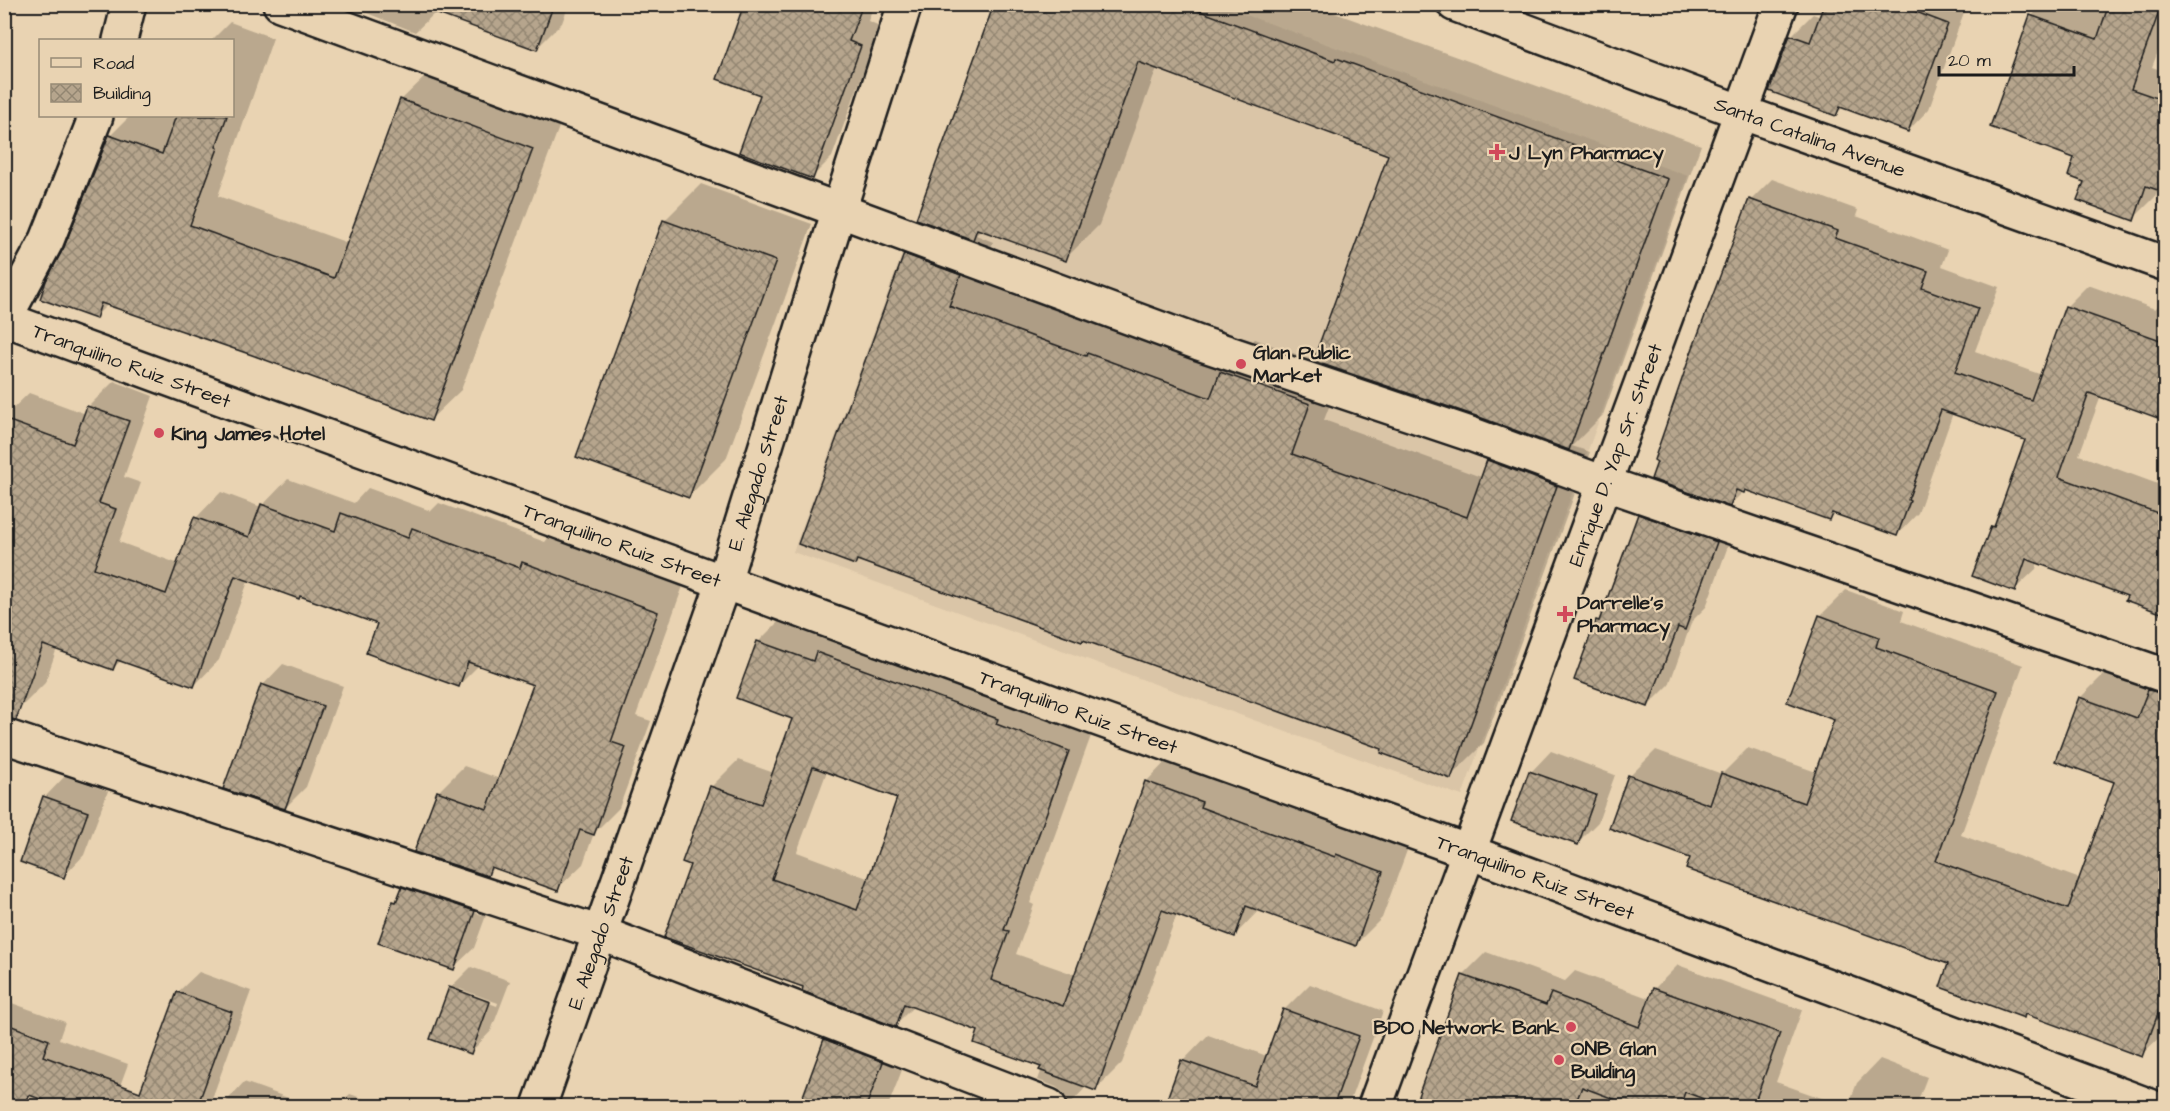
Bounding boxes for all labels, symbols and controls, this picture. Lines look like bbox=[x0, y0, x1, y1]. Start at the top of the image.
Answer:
legend bbox=[39, 39, 234, 117]
scale bar bbox=[1939, 39, 2074, 77]
text: 20 m bbox=[1948, 48, 1991, 73]
text: Road bbox=[93, 51, 134, 76]
text: Building bbox=[93, 81, 151, 107]
street label: Santa Catalina Avenue bbox=[1710, 90, 1909, 185]
place label: J Lyn Pharmacy bbox=[1508, 139, 1664, 168]
marker: J Lyn Pharmacy bbox=[1490, 145, 1504, 159]
street label: Tranquilino Ruiz Street bbox=[28, 317, 235, 416]
place label: Glan Public Market bbox=[1253, 339, 1351, 390]
street label: Enrique D. Yap Sr. Street bbox=[1562, 340, 1670, 570]
marker: Glan Public Market bbox=[1234, 357, 1248, 371]
street label: E. Alegado Street bbox=[721, 392, 796, 554]
place label: King James Hotel bbox=[171, 420, 325, 449]
marker: King James Hotel bbox=[152, 426, 166, 440]
street label: Tranquilino Ruiz Street bbox=[518, 497, 725, 595]
place label: Darrelle's Pharmacy bbox=[1577, 589, 1670, 641]
marker: Darrelle's Pharmacy bbox=[1558, 607, 1572, 621]
street label: Tranquilino Ruiz Street bbox=[975, 664, 1181, 761]
street label: Tranquilino Ruiz Street bbox=[1432, 828, 1638, 928]
street label: E. Alegado Street bbox=[561, 852, 641, 1013]
place label: BDO Network Bank bbox=[1374, 1014, 1560, 1042]
marker: BDO Network Bank bbox=[1564, 1020, 1578, 1034]
place label: ONB Glan Building bbox=[1571, 1035, 1656, 1087]
marker: ONB Glan Building bbox=[1552, 1053, 1566, 1067]

